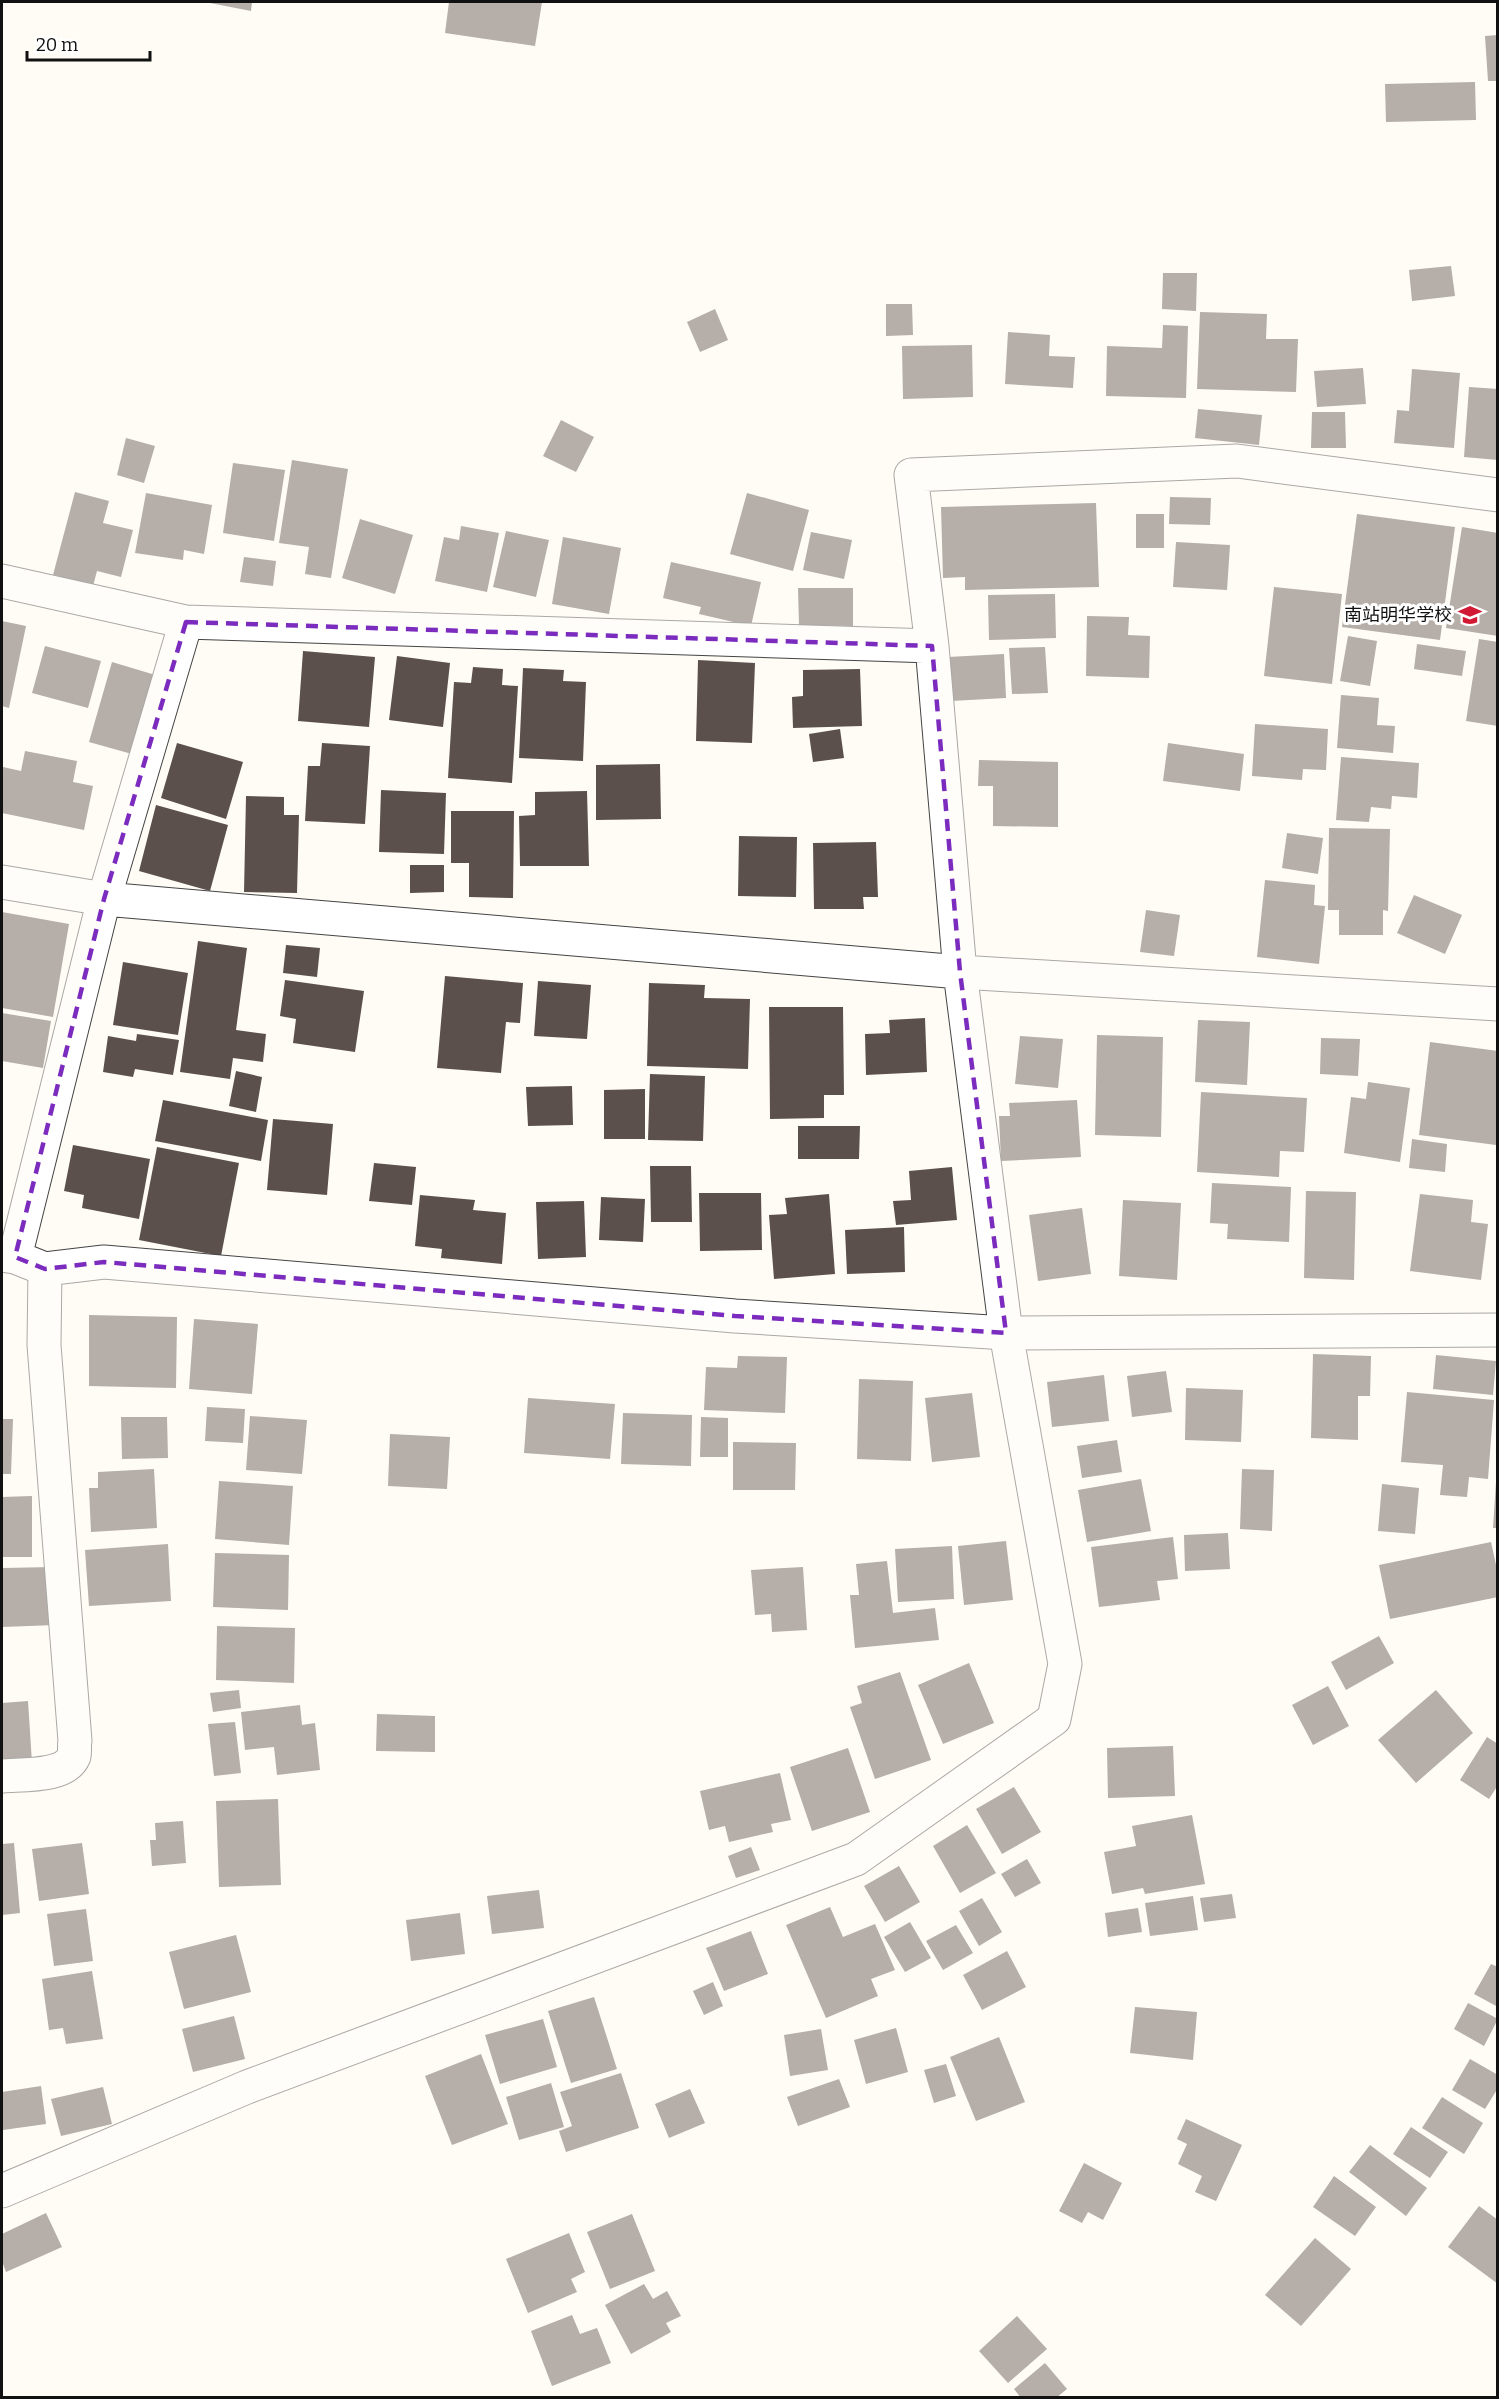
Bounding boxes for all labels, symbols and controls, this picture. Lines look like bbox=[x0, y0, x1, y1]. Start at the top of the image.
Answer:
scale bar bbox=[27, 24, 150, 62]
text: 20 m bbox=[36, 34, 78, 56]
school or university icon: 南站明华学校 bbox=[1457, 602, 1483, 628]
place label: 南站明华学校 bbox=[1344, 604, 1452, 626]

